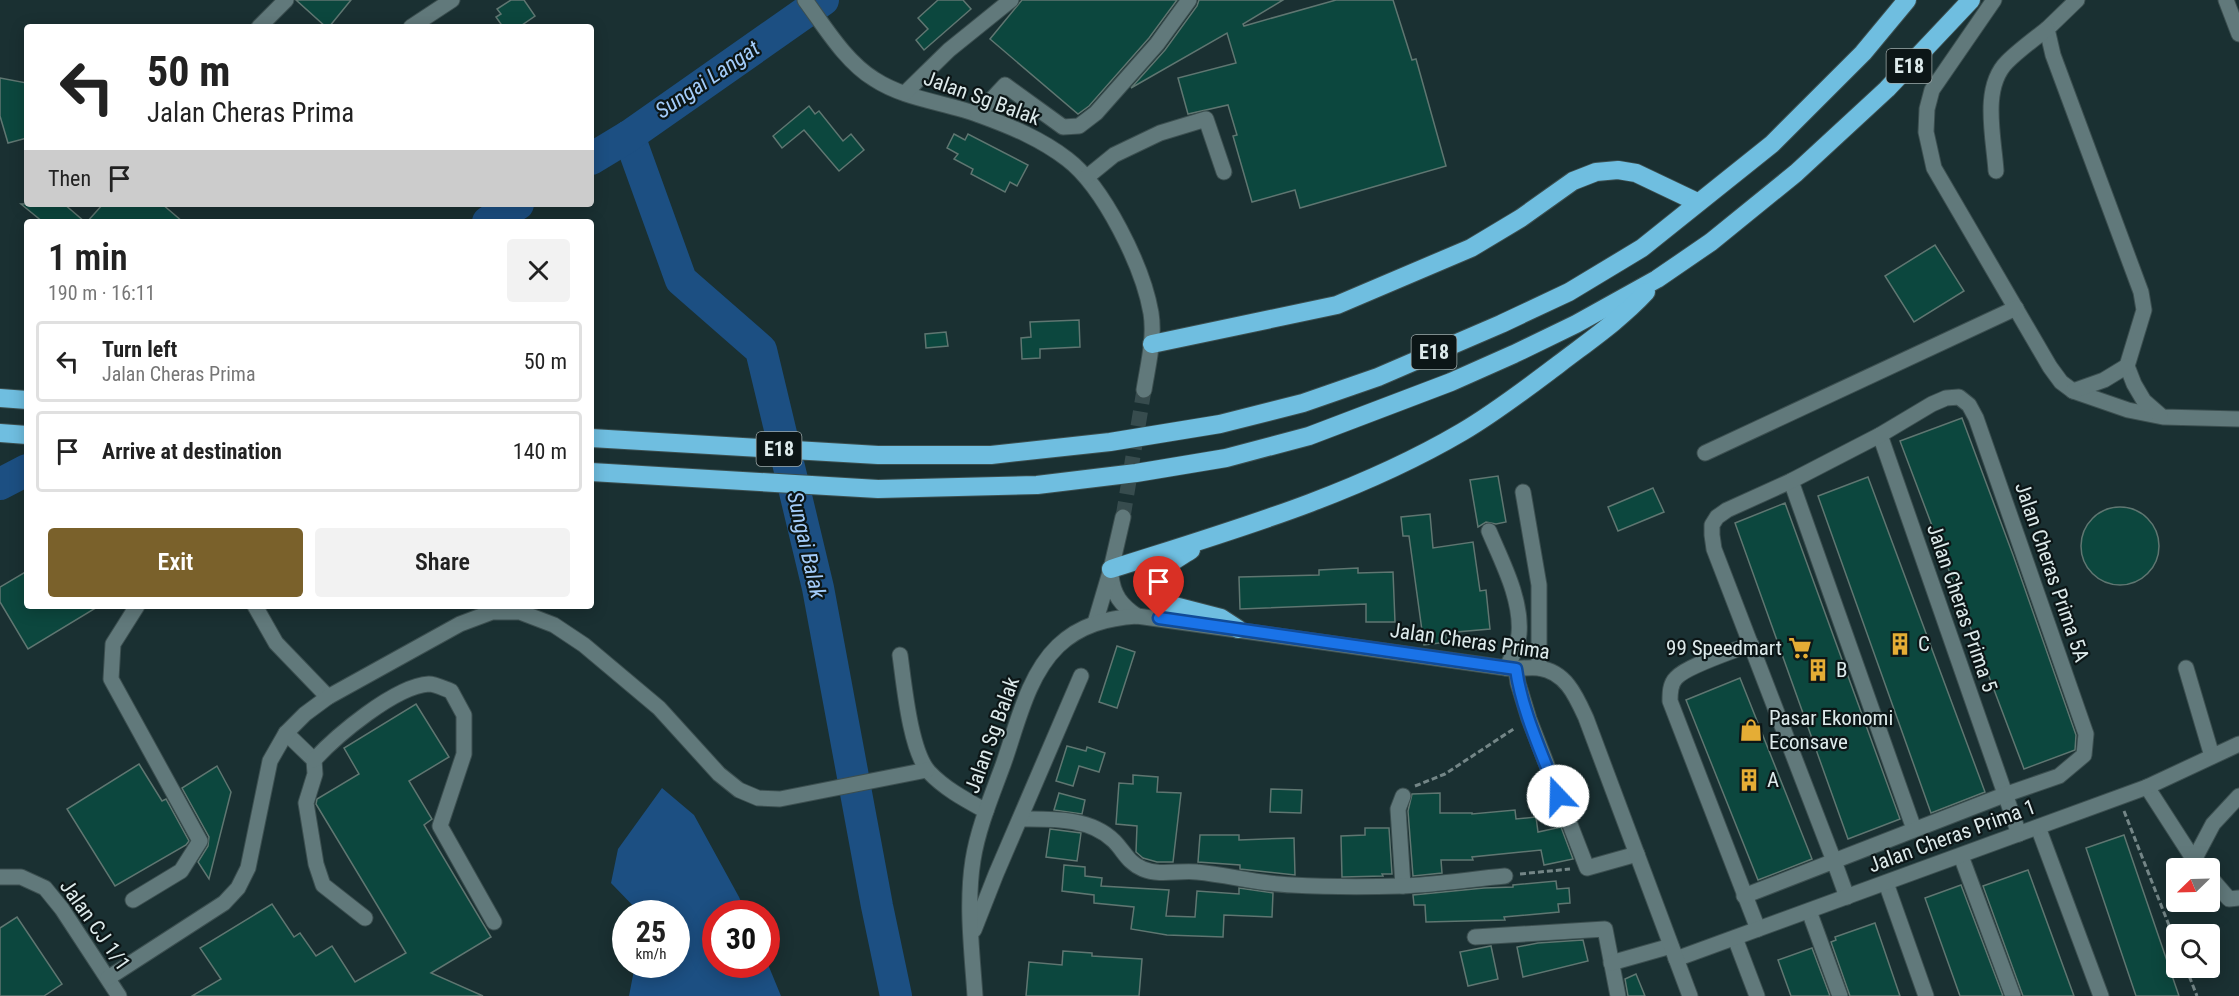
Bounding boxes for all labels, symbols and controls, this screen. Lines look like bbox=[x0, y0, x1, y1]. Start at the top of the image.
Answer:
water label: Sungai Langat bbox=[650, 35, 765, 123]
text: 50 m bbox=[147, 47, 230, 96]
icon: left bbox=[48, 48, 126, 126]
road number: E18 bbox=[1886, 49, 1932, 83]
street label: Jalan Sg Balak bbox=[921, 66, 1044, 130]
text: Jalan Cheras Prima bbox=[147, 97, 354, 129]
icon: arrive bbox=[103, 162, 136, 195]
text: Then bbox=[48, 166, 91, 191]
text: 1 min bbox=[48, 237, 128, 279]
button: close bbox=[507, 239, 570, 302]
text: 190 m · 16:11 bbox=[48, 281, 155, 305]
road number: E18 bbox=[1412, 335, 1456, 369]
text: Turn left bbox=[102, 337, 177, 362]
icon: left bbox=[51, 345, 84, 378]
text: 50 m bbox=[524, 349, 567, 374]
text: Jalan Cheras Prima bbox=[102, 362, 255, 386]
road number: E18 bbox=[756, 432, 802, 466]
icon: arrive bbox=[51, 435, 84, 468]
text: Arrive at destination bbox=[102, 439, 282, 464]
text: 140 m bbox=[513, 439, 567, 464]
street label: Jalan Cheras Prima 5A bbox=[2010, 479, 2094, 665]
water label: Sungai Balak bbox=[782, 489, 831, 601]
street label: Jalan Cheras Prima 5 bbox=[1921, 521, 2003, 695]
button: Exit bbox=[48, 528, 303, 597]
button: Share bbox=[315, 528, 570, 597]
pin bbox=[1133, 556, 1184, 618]
icon: arrive bbox=[1142, 565, 1175, 598]
street label: Jalan Cheras Prima bbox=[1389, 618, 1551, 664]
building icon: C bbox=[1887, 631, 1913, 657]
place label: C bbox=[1918, 631, 1930, 657]
supermarket icon: 99 Speedmart bbox=[1787, 635, 1813, 661]
place label: 99 Speedmart bbox=[1666, 636, 1782, 660]
building icon: B bbox=[1805, 657, 1831, 683]
place label: B bbox=[1836, 658, 1847, 682]
street label: Jalan Sg Balak bbox=[960, 673, 1024, 796]
place label: Pasar Ekonomi Econsave bbox=[1769, 706, 1893, 754]
shop icon: Pasar Ekonomi Econsave bbox=[1738, 717, 1764, 743]
position arrow bbox=[1526, 764, 1590, 828]
building icon: A bbox=[1736, 767, 1762, 793]
place label: A bbox=[1767, 768, 1779, 792]
street label: Jalan Cheras Prima 1 bbox=[1865, 795, 2039, 877]
north arrow bbox=[2166, 858, 2220, 912]
map controls bbox=[2166, 858, 2220, 978]
street label: Jalan CJ 1/1 bbox=[55, 875, 135, 975]
speed limit sign: 30 bbox=[702, 900, 780, 978]
text: 25 bbox=[636, 914, 666, 949]
button: search bbox=[2166, 924, 2220, 978]
text: km/h bbox=[636, 945, 666, 963]

